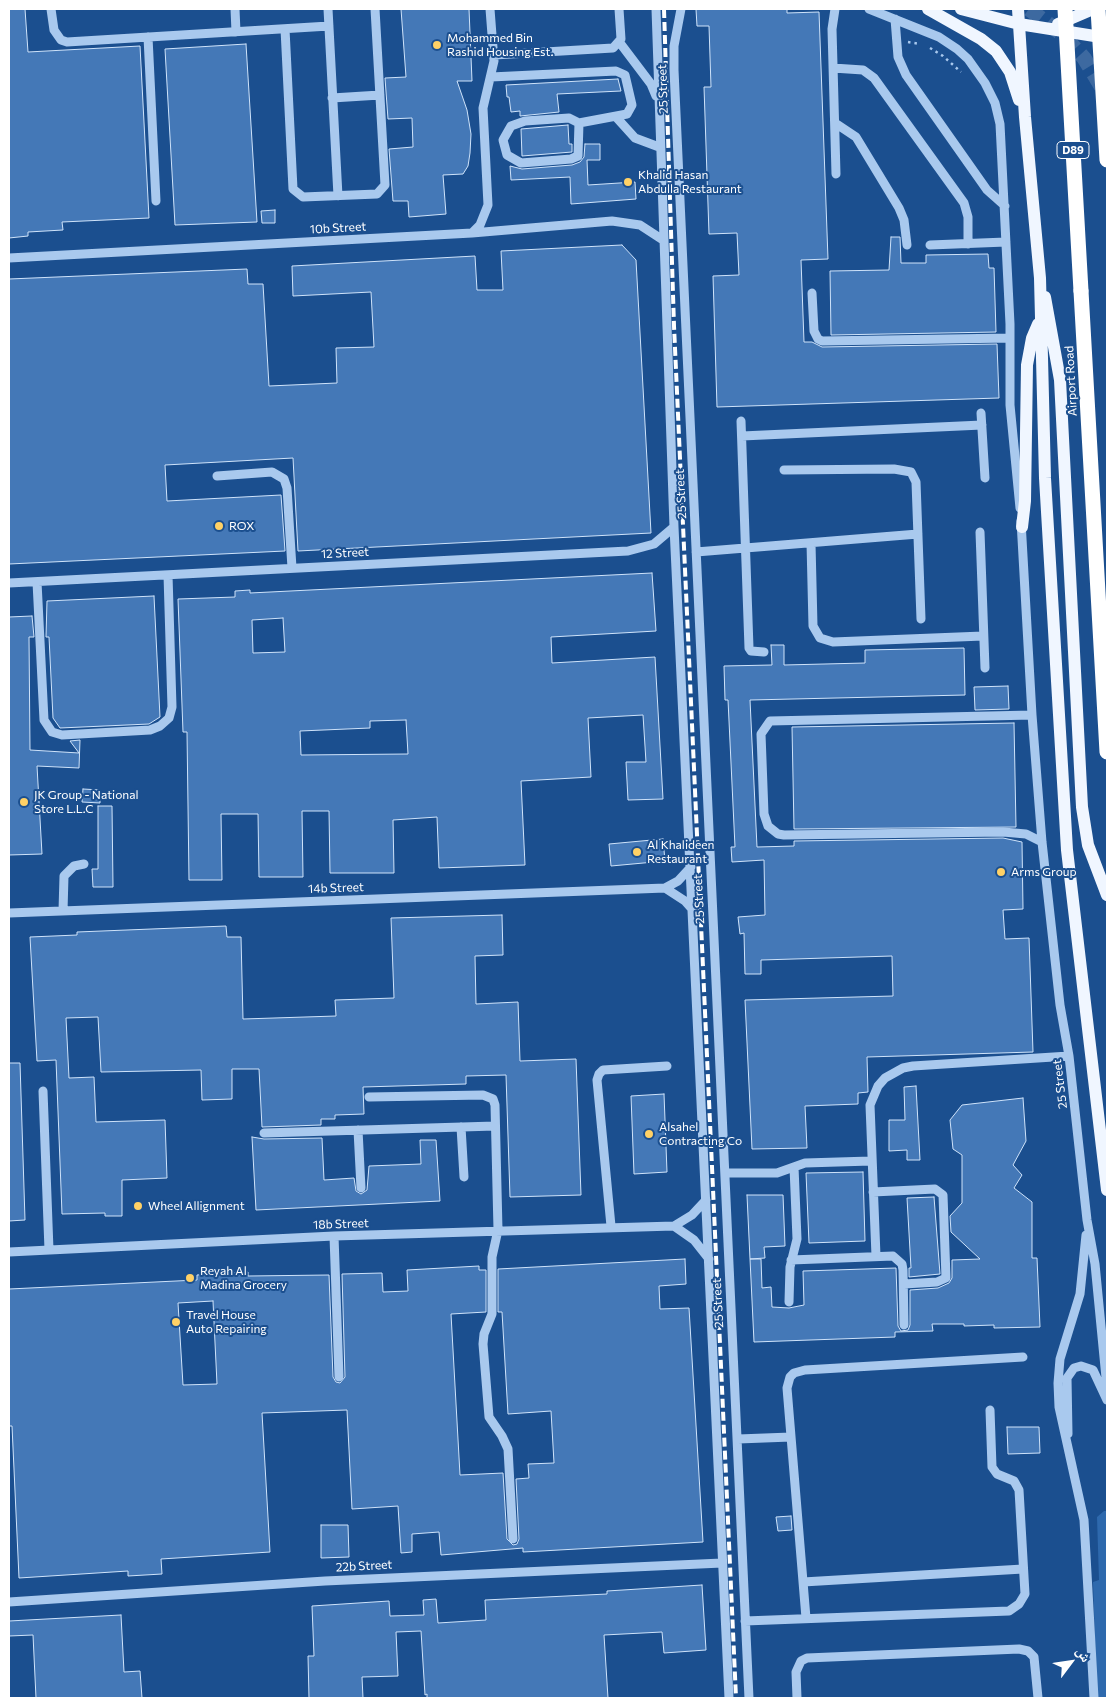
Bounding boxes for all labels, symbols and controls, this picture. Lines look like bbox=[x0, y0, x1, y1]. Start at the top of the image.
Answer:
place label: Mohammed Bin Rashid Housing Est. bbox=[447, 31, 553, 59]
marker: Mohammed Bin Rashid Housing Est. bbox=[431, 39, 443, 51]
street label: 25 Street bbox=[655, 64, 671, 114]
road number: D89 bbox=[1057, 142, 1089, 158]
place label: Khalid Hasan Abdulla Restaurant bbox=[638, 168, 742, 196]
marker: Khalid Hasan Abdulla Restaurant bbox=[622, 176, 634, 188]
street label: 10b Street bbox=[310, 219, 366, 237]
street label: Airport Road bbox=[1062, 345, 1080, 417]
street label: 25 Street bbox=[673, 469, 689, 519]
place label: ROX bbox=[229, 519, 254, 533]
marker: ROX bbox=[213, 520, 225, 532]
street label: 12 Street bbox=[321, 545, 369, 561]
place label: JK Group - National Store L.L.C bbox=[34, 788, 139, 816]
marker: JK Group - National Store L.L.C bbox=[18, 796, 30, 808]
place label: Al Khalideen Restaurant bbox=[647, 838, 714, 866]
marker: Al Khalideen Restaurant bbox=[631, 846, 643, 858]
place label: Arms Group bbox=[1011, 865, 1077, 879]
marker: Arms Group bbox=[995, 866, 1007, 878]
street label: 25 Street bbox=[691, 874, 707, 924]
street label: 14b Street bbox=[308, 880, 364, 896]
street label: 25 Street bbox=[1050, 1058, 1070, 1110]
place label: Alsahel Contracting Co bbox=[659, 1120, 742, 1148]
marker: Alsahel Contracting Co bbox=[643, 1128, 655, 1140]
place label: Wheel Allignment bbox=[148, 1199, 245, 1213]
marker: Wheel Allignment bbox=[132, 1200, 144, 1212]
street label: 18b Street bbox=[313, 1216, 369, 1232]
place label: Reyah Al Madina Grocery bbox=[200, 1264, 287, 1292]
marker: Reyah Al Madina Grocery bbox=[184, 1272, 196, 1284]
street label: 25 Street bbox=[710, 1278, 726, 1328]
place label: Travel House Auto Repairing bbox=[186, 1308, 267, 1336]
marker: Travel House Auto Repairing bbox=[170, 1316, 182, 1328]
street label: 22b Street bbox=[335, 1557, 393, 1575]
north arrow bbox=[1046, 1637, 1096, 1687]
text: ش bbox=[1073, 1643, 1095, 1665]

